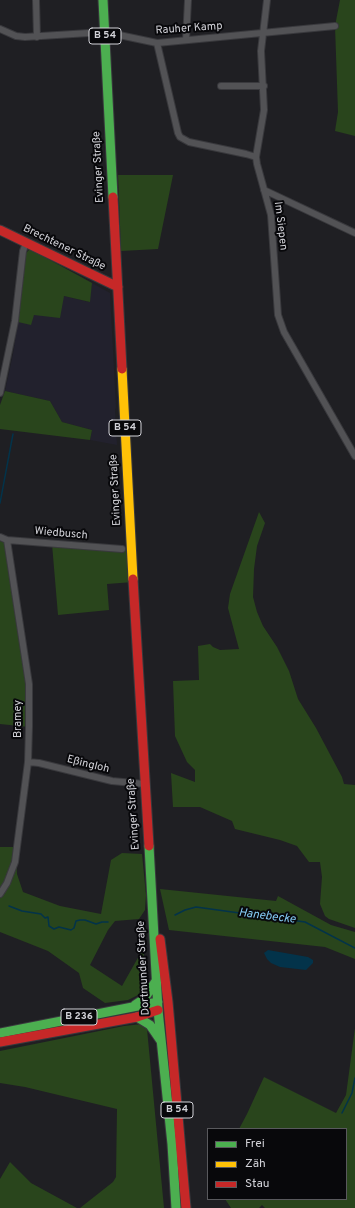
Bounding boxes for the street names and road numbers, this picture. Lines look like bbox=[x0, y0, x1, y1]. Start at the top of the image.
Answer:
street label: Rauher Kamp bbox=[155, 20, 223, 38]
road number: B 54 bbox=[89, 28, 121, 44]
street label: Evinger Straße bbox=[91, 131, 107, 203]
street label: Im Siepen bbox=[270, 201, 290, 251]
street label: Brechtener Straße bbox=[21, 222, 107, 274]
road number: B 54 bbox=[109, 420, 141, 436]
street label: Evinger Straße bbox=[108, 454, 124, 526]
street label: Wiedbusch bbox=[34, 525, 88, 543]
street label: Bramey bbox=[12, 700, 26, 738]
street label: Eßingloh bbox=[65, 753, 111, 777]
street label: Evinger Straße bbox=[125, 778, 143, 850]
street label: Dortmunder Straße bbox=[135, 920, 153, 1016]
road number: B 236 bbox=[61, 1009, 97, 1025]
road number: B 54 bbox=[161, 1102, 193, 1118]

